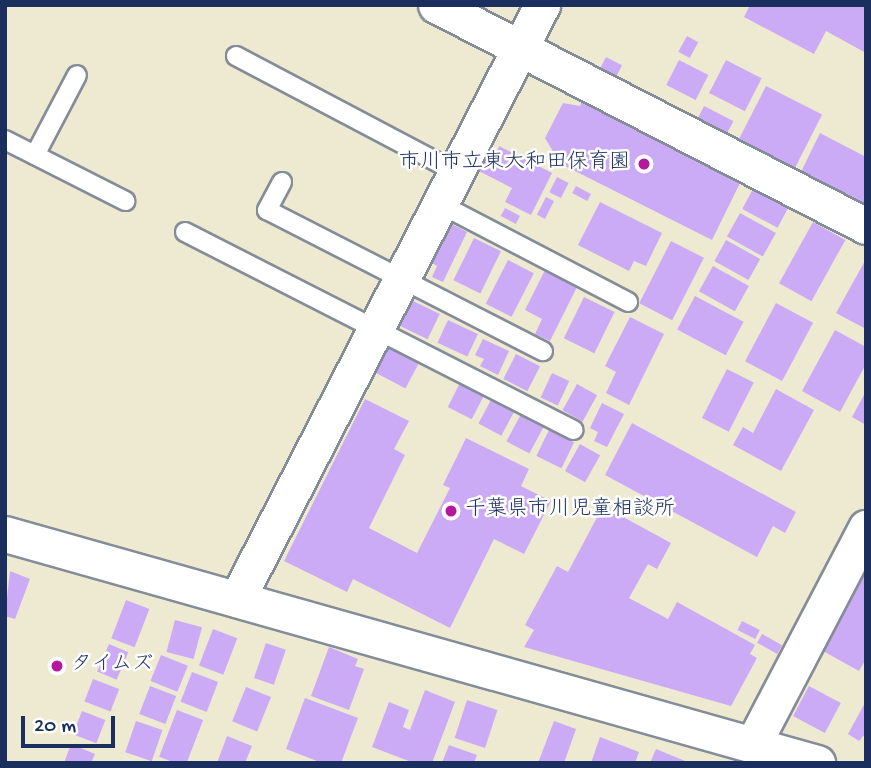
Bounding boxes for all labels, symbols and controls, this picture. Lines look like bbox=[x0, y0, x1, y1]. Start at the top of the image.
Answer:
place label: 市川市立東大和田保育園 bbox=[399, 151, 630, 177]
marker: 市川市立東大和田保育園 bbox=[636, 156, 652, 172]
place label: 千葉県市川児童相談所 bbox=[465, 498, 675, 524]
marker: 千葉県市川児童相談所 bbox=[443, 503, 459, 519]
place label: タイムズ bbox=[71, 653, 155, 679]
marker: タイムズ bbox=[49, 658, 65, 674]
scale bar bbox=[24, 702, 119, 746]
text: 20 m bbox=[34, 715, 76, 740]

